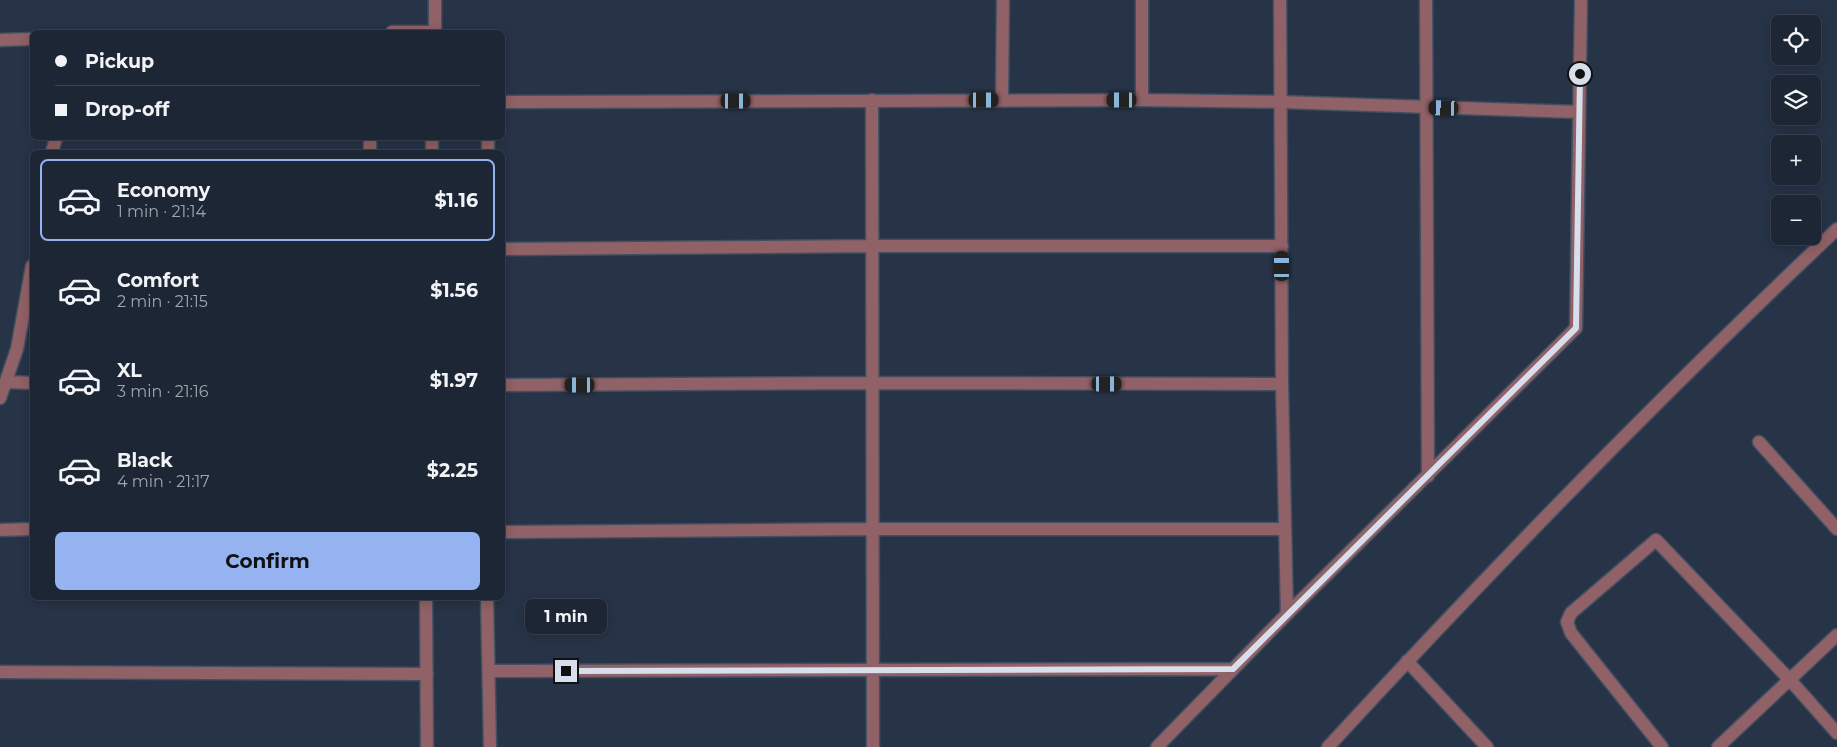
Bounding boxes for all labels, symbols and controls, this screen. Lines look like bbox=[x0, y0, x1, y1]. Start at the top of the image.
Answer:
map controls bbox=[1771, 15, 1821, 245]
button: locate bbox=[1771, 15, 1821, 65]
text: Pickup bbox=[85, 50, 154, 73]
route start bbox=[1569, 63, 1591, 85]
button: layers bbox=[1771, 75, 1821, 125]
car bbox=[969, 93, 999, 108]
car bbox=[1107, 93, 1137, 108]
car bbox=[721, 94, 751, 109]
text: Drop-off bbox=[85, 98, 169, 121]
car bbox=[1428, 100, 1459, 116]
button: + bbox=[1771, 135, 1821, 185]
icon: car bbox=[57, 178, 102, 223]
text: Economy bbox=[117, 179, 210, 202]
text: $1.16 bbox=[434, 189, 478, 212]
button: − bbox=[1771, 195, 1821, 245]
text: 1 min · 21:14 bbox=[117, 202, 206, 221]
car bbox=[1274, 251, 1289, 281]
icon: car bbox=[57, 268, 102, 313]
text: Comfort bbox=[117, 269, 199, 292]
text: $1.56 bbox=[430, 279, 478, 302]
text: 2 min · 21:15 bbox=[117, 292, 208, 311]
icon: car bbox=[57, 358, 102, 403]
text: XL bbox=[117, 359, 142, 382]
text: $1.97 bbox=[430, 369, 478, 392]
car bbox=[1092, 377, 1122, 392]
car bbox=[565, 378, 595, 393]
text: 3 min · 21:16 bbox=[117, 382, 209, 401]
icon: car bbox=[57, 448, 102, 493]
text: Black bbox=[117, 449, 173, 472]
text: $2.25 bbox=[427, 459, 478, 482]
text: 4 min · 21:17 bbox=[117, 472, 210, 491]
button: Confirm bbox=[55, 532, 480, 590]
callout: 1 min bbox=[525, 598, 607, 634]
text: 1 min bbox=[544, 607, 588, 626]
route end bbox=[555, 660, 577, 682]

